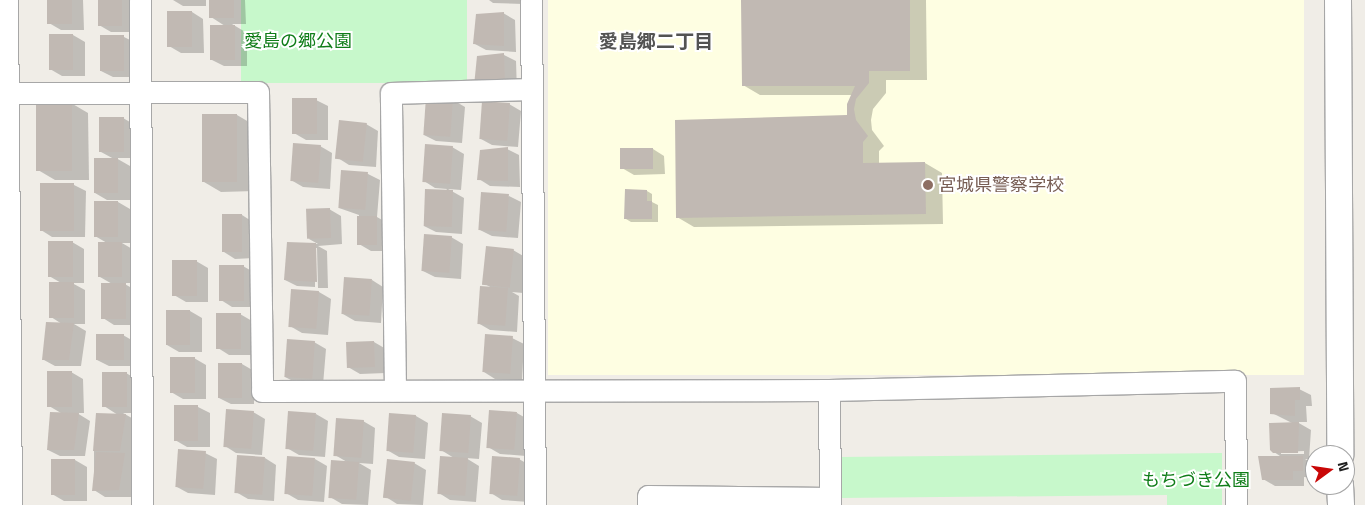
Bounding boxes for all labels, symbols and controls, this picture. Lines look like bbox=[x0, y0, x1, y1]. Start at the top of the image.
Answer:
park label: 愛島の郷公園 bbox=[244, 30, 352, 52]
district label: 愛島郷二丁目 bbox=[599, 30, 713, 52]
place label: 宮城県警察学校 bbox=[938, 174, 1064, 196]
marker: 宮城県警察学校 bbox=[922, 179, 934, 191]
north arrow bbox=[1305, 445, 1355, 495]
text: N bbox=[1333, 459, 1355, 474]
park label: もちづき公園 bbox=[1142, 469, 1250, 491]

